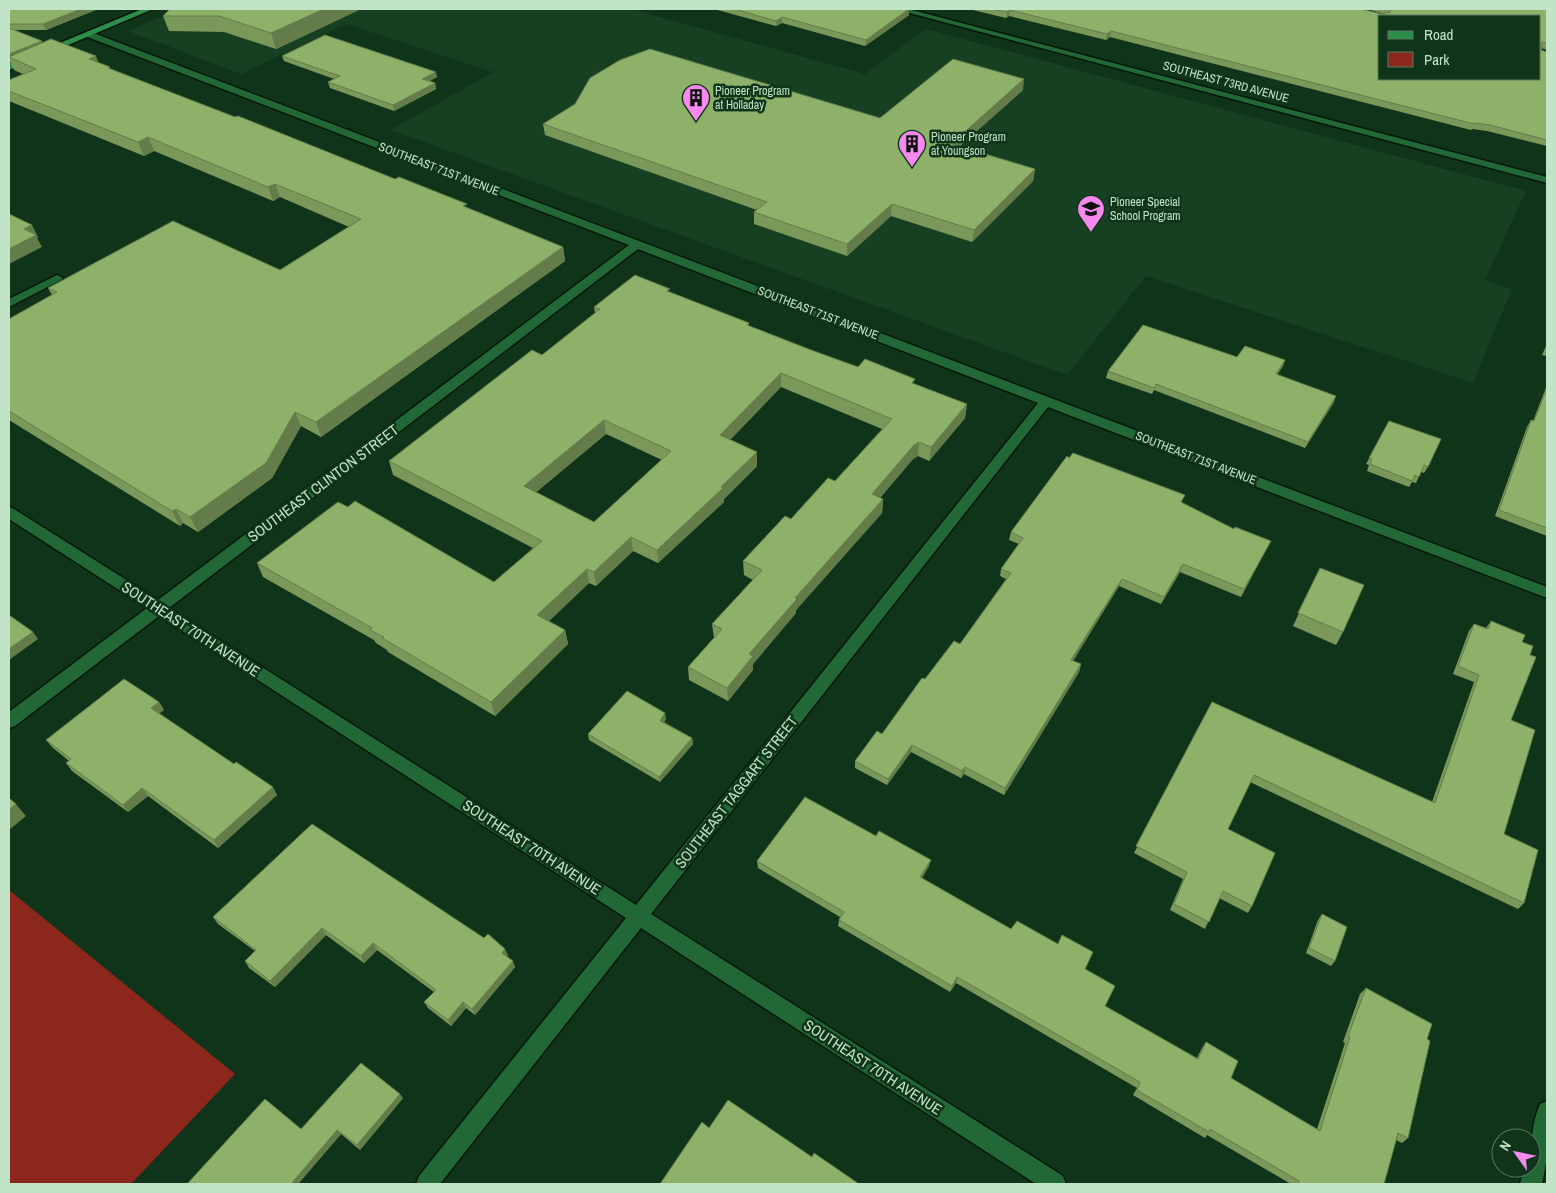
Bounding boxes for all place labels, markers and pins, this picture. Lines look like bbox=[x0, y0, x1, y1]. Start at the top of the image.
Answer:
building icon: Pioneer Program at Holladay bbox=[681, 83, 711, 122]
place label: Pioneer Program at Holladay bbox=[715, 83, 790, 113]
building icon: Pioneer Program at Youngson bbox=[897, 129, 927, 168]
place label: Pioneer Program at Youngson bbox=[931, 129, 1006, 159]
school or university icon: Pioneer Special School Program bbox=[1076, 194, 1106, 233]
place label: Pioneer Special School Program bbox=[1110, 194, 1181, 224]

